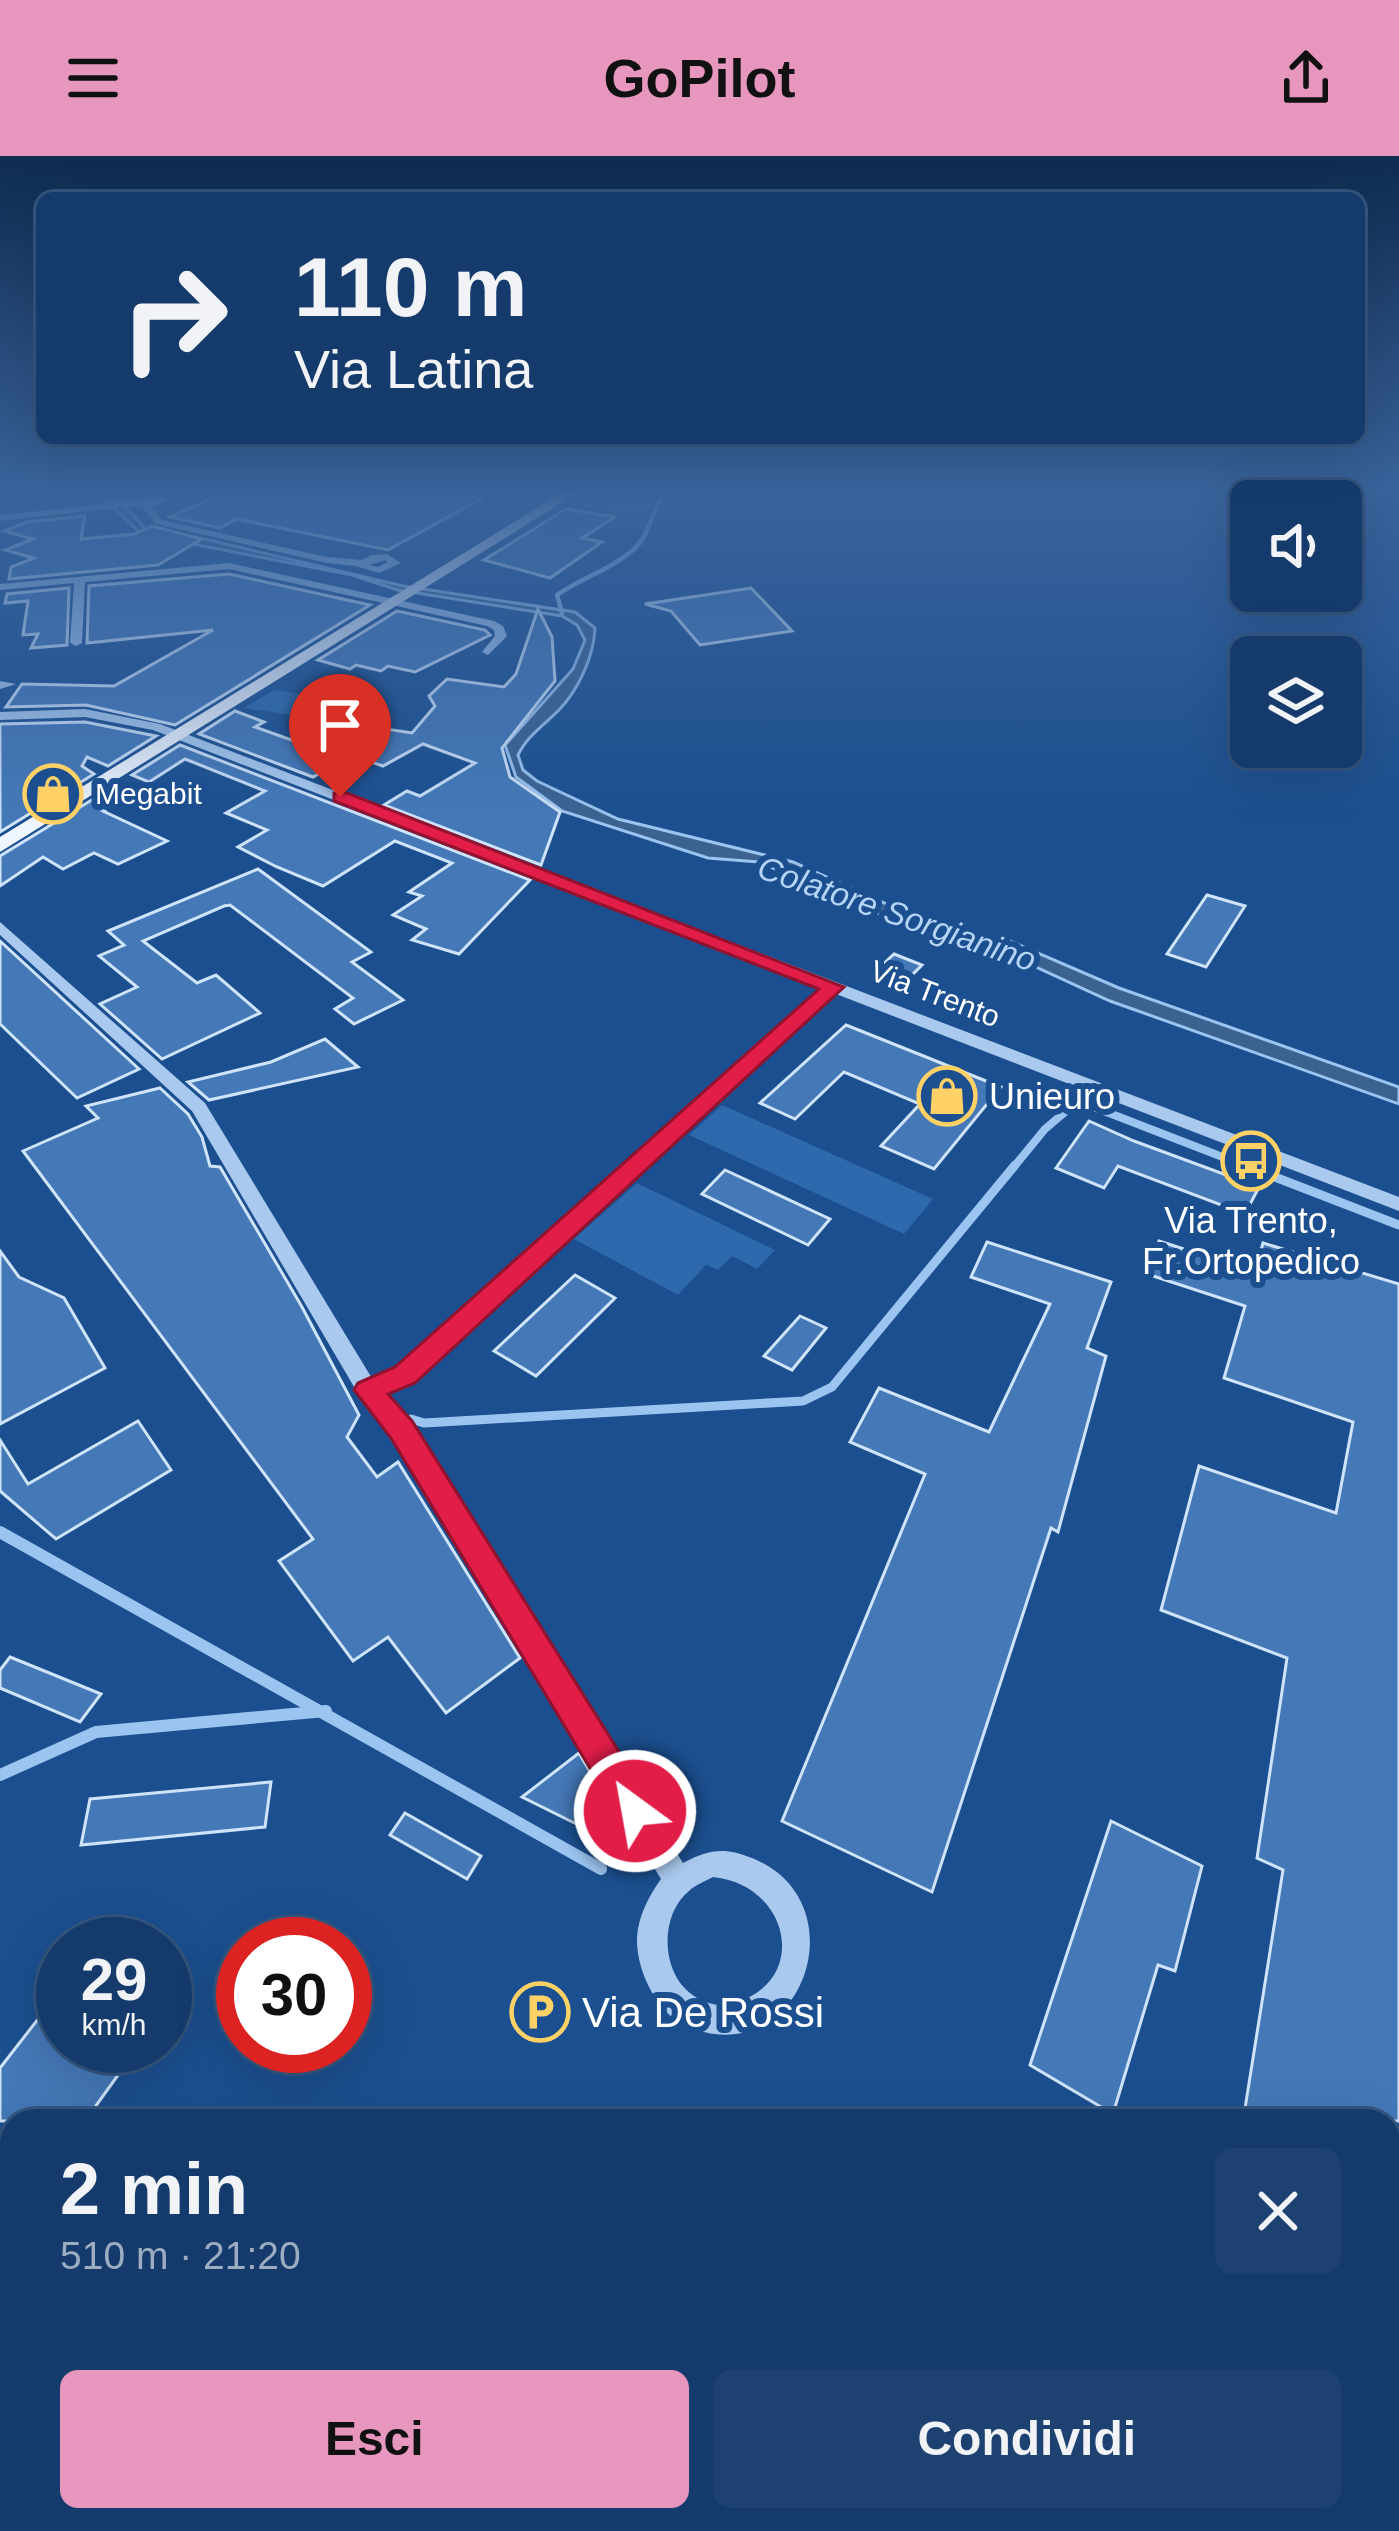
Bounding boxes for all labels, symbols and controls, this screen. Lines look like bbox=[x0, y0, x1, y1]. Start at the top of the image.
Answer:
icon: menu bbox=[60, 45, 126, 111]
icon: share bbox=[1273, 45, 1339, 111]
text: GoPilot bbox=[604, 48, 795, 108]
icon: right bbox=[96, 240, 252, 396]
text: 110 m bbox=[294, 240, 528, 334]
text: Via Latina bbox=[294, 339, 533, 399]
map controls bbox=[1230, 480, 1362, 768]
button: sound bbox=[1230, 480, 1362, 612]
button: layers bbox=[1230, 636, 1362, 768]
pin bbox=[289, 674, 391, 797]
icon: arrive bbox=[307, 692, 373, 758]
shop icon: Megabit bbox=[22, 763, 84, 825]
place label: Megabit bbox=[95, 777, 202, 810]
water label: Colatore Sorgianino bbox=[753, 848, 1041, 978]
street label: Via Trento bbox=[866, 954, 1005, 1033]
shop icon: Unieuro bbox=[916, 1065, 978, 1127]
place label: Unieuro bbox=[989, 1076, 1115, 1117]
bus stop icon: Via Trento, Fr.Ortopedico bbox=[1220, 1130, 1282, 1192]
place label: Via Trento, Fr.Ortopedico bbox=[1142, 1200, 1360, 1282]
position arrow bbox=[572, 1748, 698, 1874]
speed limit sign: 30 bbox=[216, 1917, 372, 2073]
text: 29 bbox=[81, 1946, 147, 2013]
parking icon: Via De Rossi bbox=[509, 1981, 571, 2043]
place label: Via De Rossi bbox=[582, 1989, 824, 2036]
text: km/h bbox=[81, 2008, 147, 2041]
button: close bbox=[1215, 2148, 1341, 2274]
text: 2 min bbox=[60, 2149, 248, 2229]
text: 510 m · 21:20 bbox=[60, 2234, 301, 2277]
button: Esci bbox=[60, 2370, 689, 2508]
button: Condividi bbox=[713, 2370, 1341, 2508]

